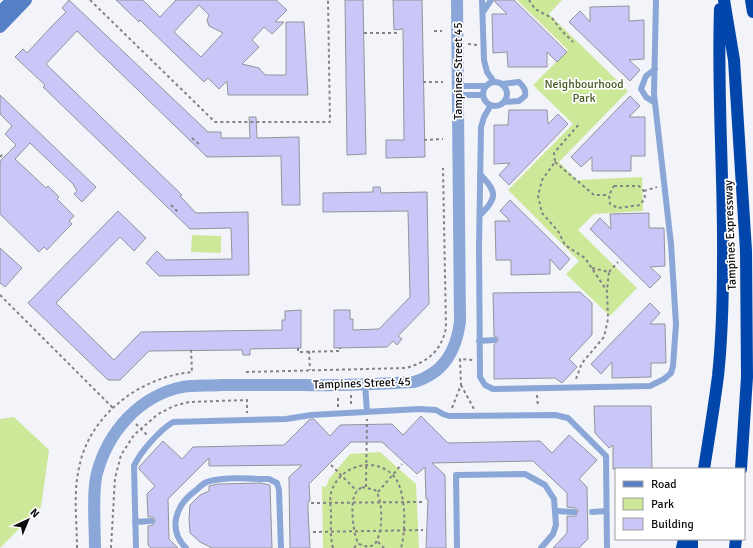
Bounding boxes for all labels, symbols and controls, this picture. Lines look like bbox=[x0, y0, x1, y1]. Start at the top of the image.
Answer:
street label: Tampines Street 45 bbox=[451, 22, 466, 120]
park label: Neighbourhood Park bbox=[544, 77, 624, 106]
street label: Tampines Expressway bbox=[721, 179, 740, 290]
street label: Tampines Street 45 bbox=[313, 374, 411, 393]
legend bbox=[615, 468, 745, 540]
text: Road bbox=[651, 477, 677, 492]
text: Park bbox=[651, 497, 674, 512]
north arrow bbox=[8, 500, 48, 540]
text: N bbox=[27, 506, 42, 521]
text: Building bbox=[651, 517, 694, 532]

